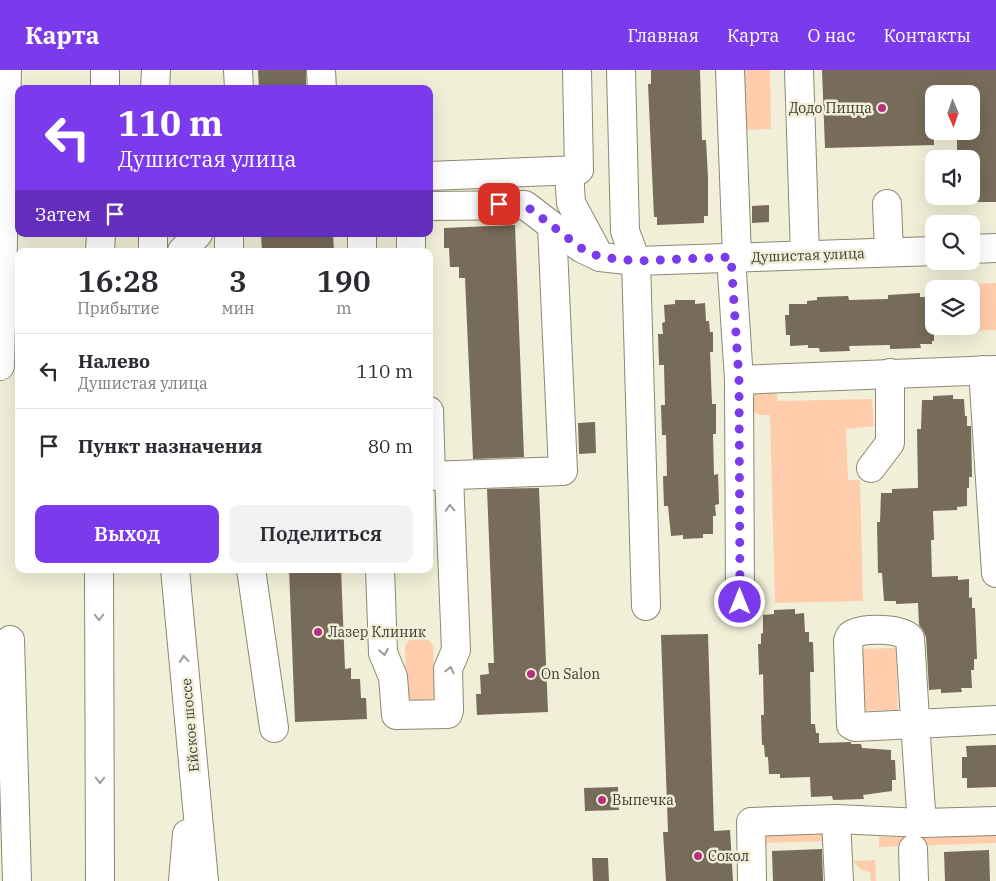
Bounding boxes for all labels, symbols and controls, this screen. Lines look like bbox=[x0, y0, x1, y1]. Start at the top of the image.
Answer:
text: Карта bbox=[25, 19, 100, 51]
text: Главная bbox=[627, 24, 699, 47]
text: Карта bbox=[727, 24, 779, 47]
text: О нас bbox=[807, 24, 855, 47]
text: Контакты bbox=[883, 24, 971, 47]
north arrow bbox=[925, 85, 980, 140]
map controls bbox=[925, 85, 980, 335]
place label: Додо Пицца bbox=[789, 99, 872, 117]
text: 110 m bbox=[118, 100, 223, 146]
marker: Додо Пицца bbox=[876, 102, 888, 114]
icon: left bbox=[35, 105, 100, 170]
text: Душистая улица bbox=[118, 144, 296, 173]
button: sound bbox=[925, 150, 980, 205]
pin bbox=[478, 183, 520, 225]
icon: arrive bbox=[485, 190, 513, 218]
icon: arrive bbox=[101, 200, 129, 228]
text: Затем bbox=[35, 202, 91, 226]
button: search bbox=[925, 215, 980, 270]
street label: Душистая улица bbox=[751, 244, 865, 266]
text: 16:28 bbox=[78, 261, 159, 300]
text: 3 bbox=[229, 261, 247, 300]
text: 190 bbox=[317, 261, 371, 300]
button: layers bbox=[925, 280, 980, 335]
text: Прибытие bbox=[77, 298, 159, 318]
text: мин bbox=[221, 298, 255, 318]
text: m bbox=[336, 298, 351, 318]
text: Налево bbox=[78, 349, 150, 373]
icon: left bbox=[35, 357, 63, 385]
text: 110 m bbox=[356, 359, 413, 383]
text: Душистая улица bbox=[78, 373, 208, 393]
icon: arrive bbox=[35, 432, 63, 460]
text: Пункт назначения bbox=[78, 434, 262, 458]
text: 80 m bbox=[368, 434, 413, 458]
one-way arrow bbox=[445, 504, 455, 512]
button: Выход bbox=[35, 505, 219, 563]
button: Поделиться bbox=[229, 505, 413, 563]
position arrow bbox=[713, 575, 765, 627]
one-way arrow bbox=[94, 614, 104, 622]
place label: Лазер Клиник bbox=[328, 623, 426, 641]
marker: Лазер Клиник bbox=[312, 626, 324, 638]
one-way arrow bbox=[379, 648, 389, 657]
one-way arrow bbox=[179, 655, 190, 663]
one-way arrow bbox=[444, 665, 455, 674]
place label: On Salon bbox=[541, 665, 600, 683]
marker: On Salon bbox=[525, 668, 537, 680]
street label: Ейское шоссе bbox=[177, 677, 203, 773]
one-way arrow bbox=[95, 776, 105, 784]
place label: Выпечка bbox=[612, 791, 674, 809]
marker: Выпечка bbox=[596, 794, 608, 806]
place label: Сокол bbox=[708, 847, 749, 865]
marker: Сокол bbox=[692, 850, 704, 862]

